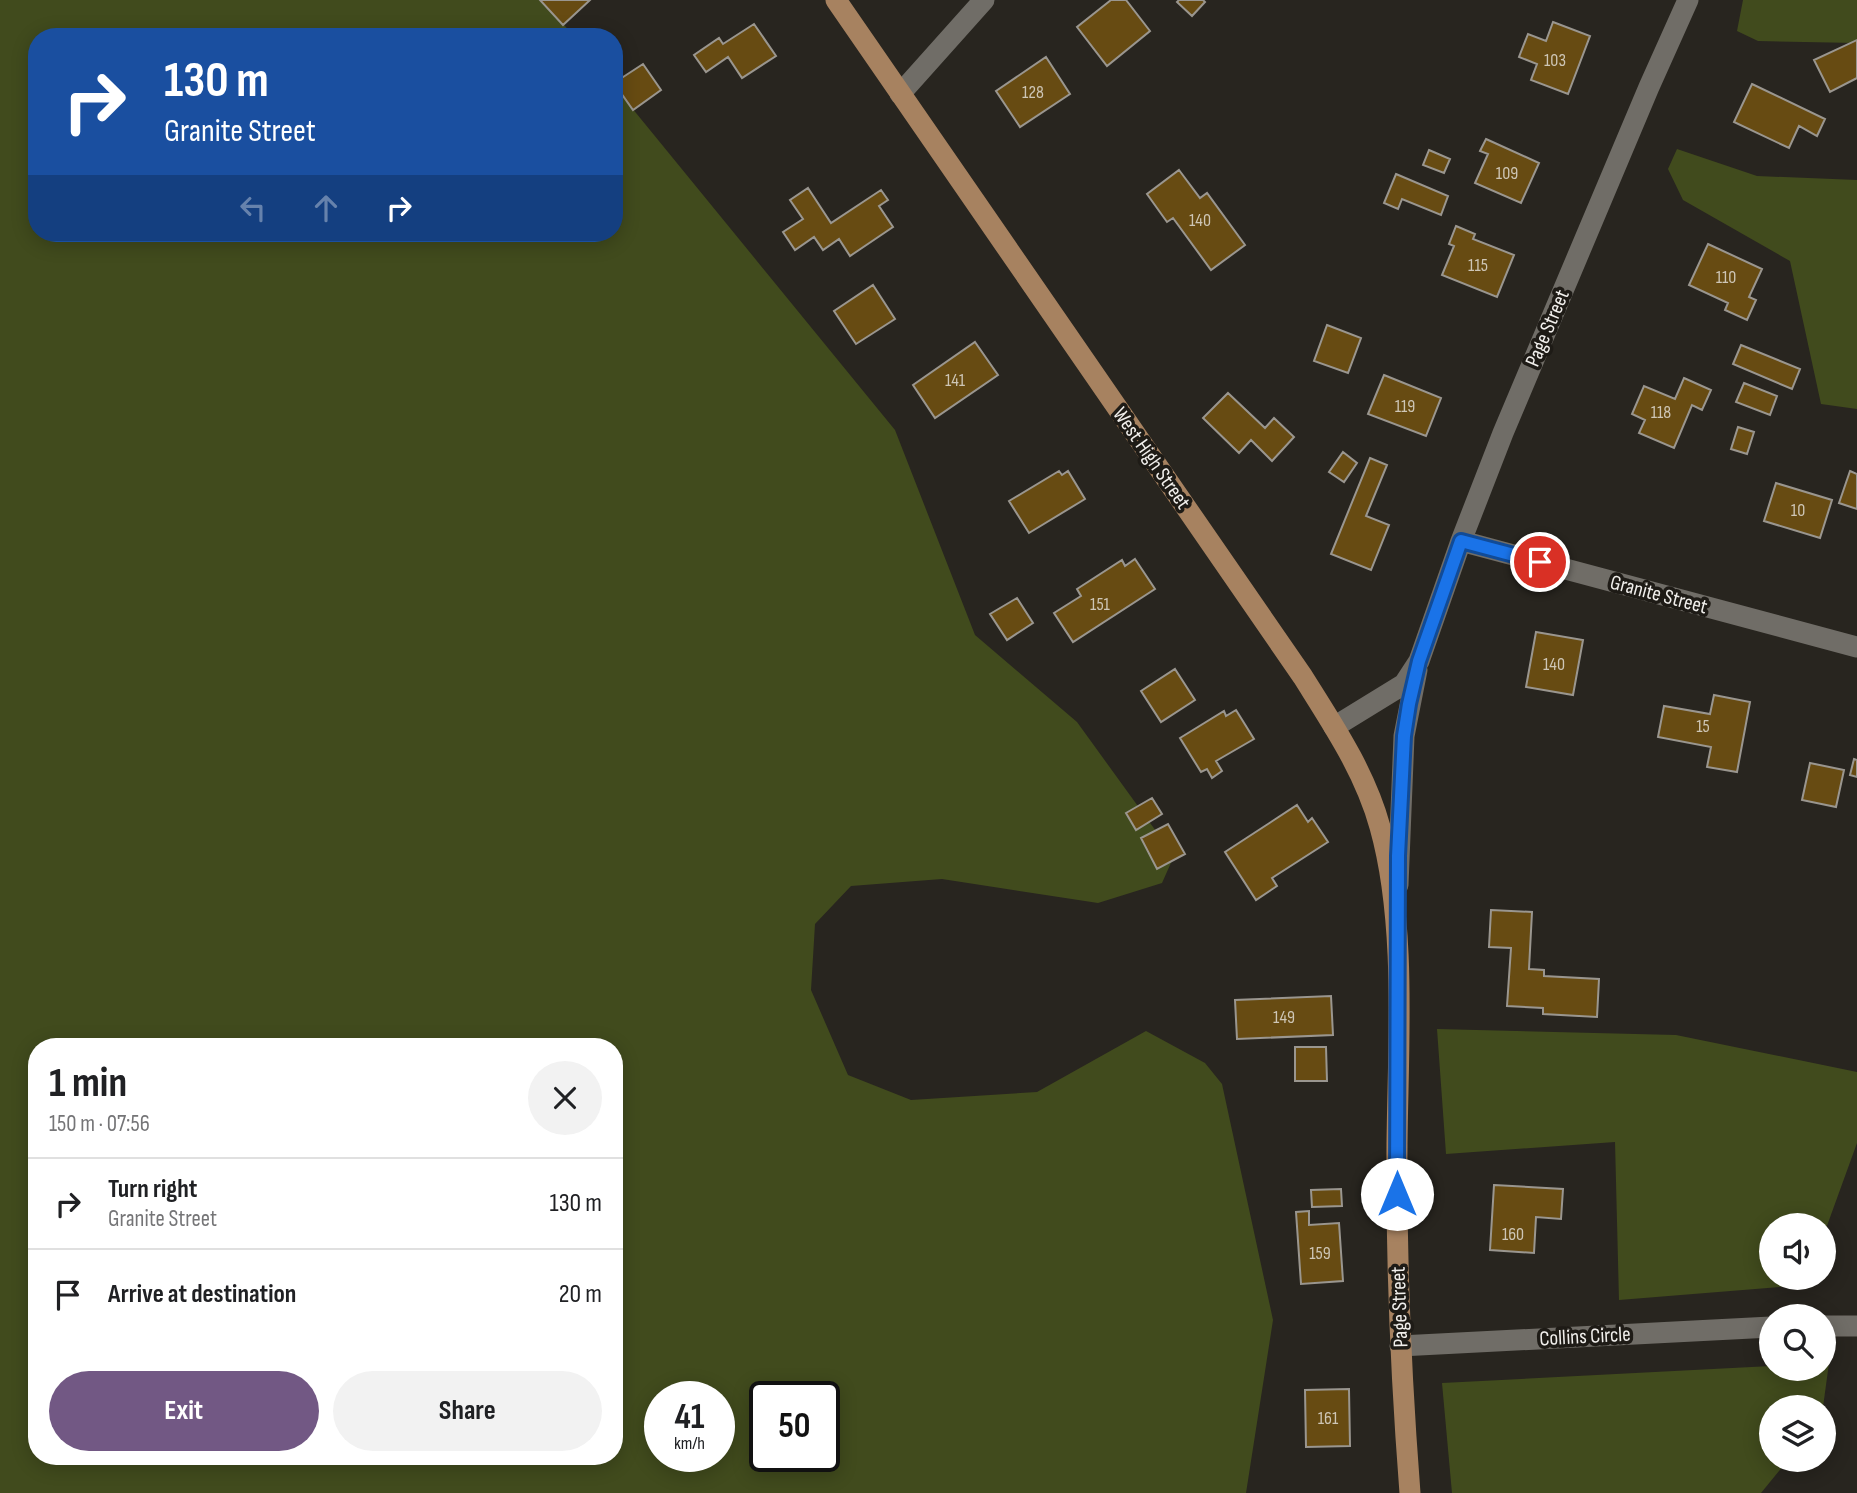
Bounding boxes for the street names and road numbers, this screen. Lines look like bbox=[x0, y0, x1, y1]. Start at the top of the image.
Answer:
street label: Page Street bbox=[1520, 286, 1575, 370]
street label: West High Street bbox=[1107, 403, 1196, 514]
street label: Granite Street bbox=[1608, 570, 1710, 619]
street label: Page Street bbox=[1386, 1266, 1413, 1348]
street label: Collins Circle bbox=[1539, 1322, 1631, 1351]

